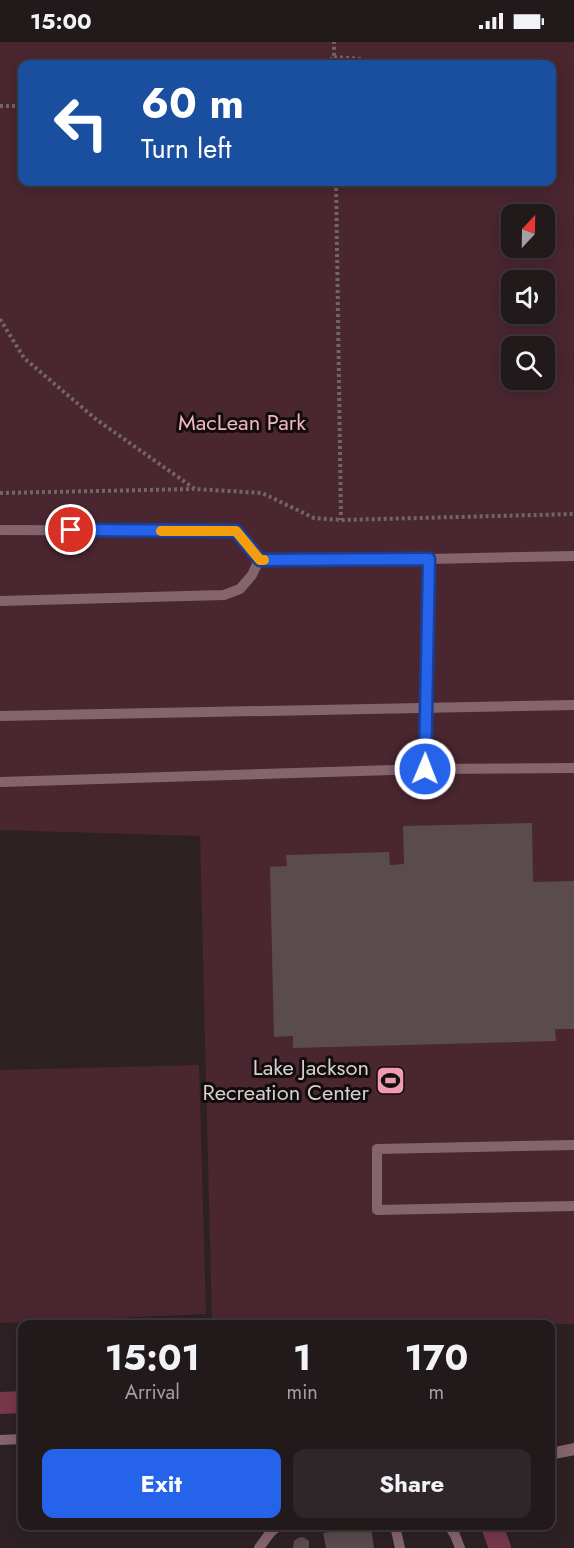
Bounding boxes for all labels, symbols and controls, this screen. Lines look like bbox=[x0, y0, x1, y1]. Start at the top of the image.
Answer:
text: 15:00 bbox=[30, 5, 92, 37]
text: 60 m bbox=[141, 73, 244, 134]
icon: left bbox=[42, 84, 120, 162]
text: Turn left bbox=[141, 129, 231, 168]
north arrow bbox=[501, 204, 555, 258]
map controls bbox=[501, 204, 555, 390]
button: sound bbox=[501, 270, 555, 324]
button: search bbox=[501, 336, 555, 390]
park label: MacLean Park bbox=[178, 406, 306, 438]
pin bbox=[45, 504, 96, 555]
icon: arrive bbox=[54, 513, 87, 546]
position arrow bbox=[393, 737, 457, 801]
place label: Lake Jackson Recreation Center bbox=[202, 1051, 369, 1108]
sports icon: Lake Jackson Recreation Center bbox=[374, 1064, 406, 1096]
text: 15:01 bbox=[105, 1331, 200, 1383]
text: 1 bbox=[293, 1331, 311, 1383]
text: 170 bbox=[404, 1331, 468, 1383]
text: Arrival bbox=[125, 1378, 180, 1407]
text: min bbox=[287, 1378, 318, 1407]
text: m bbox=[429, 1378, 444, 1407]
button: Exit bbox=[42, 1449, 281, 1518]
button: Share bbox=[293, 1449, 531, 1518]

